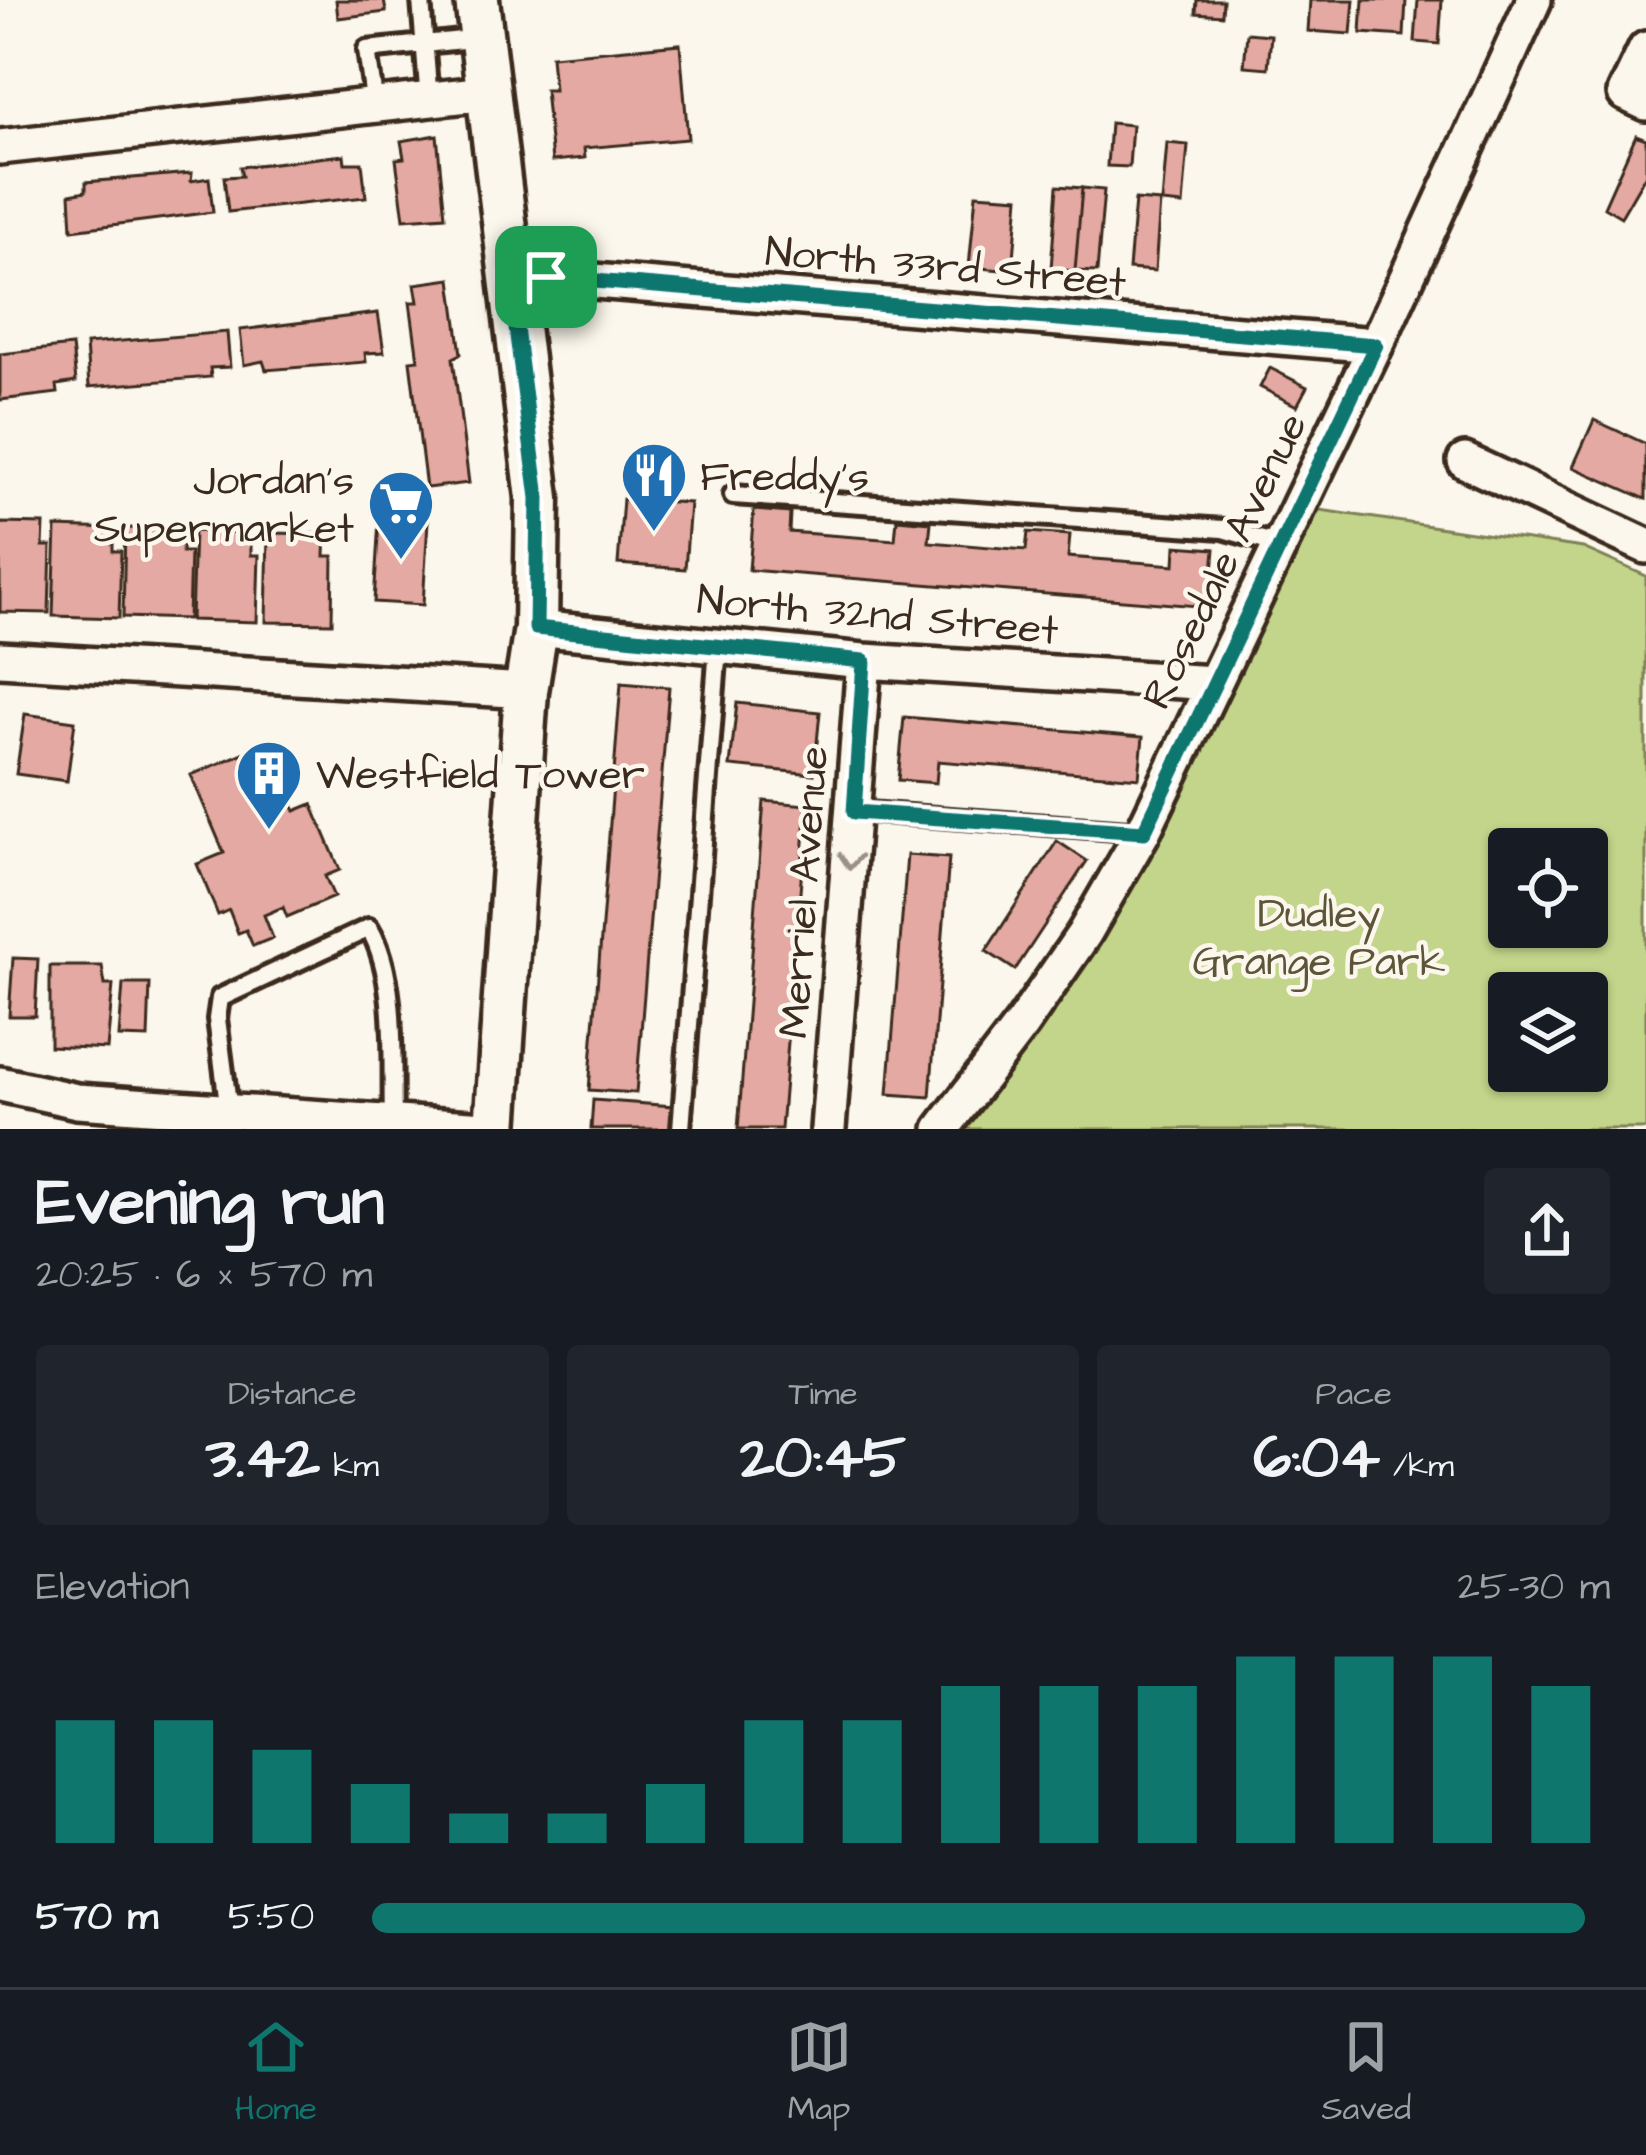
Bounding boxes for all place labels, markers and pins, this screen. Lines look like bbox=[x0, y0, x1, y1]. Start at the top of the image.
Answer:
pin bbox=[495, 226, 597, 328]
restaurant icon: Freddy's bbox=[619, 440, 689, 534]
place label: Freddy's bbox=[700, 449, 869, 508]
place label: Jordan's Supermarket bbox=[94, 453, 354, 559]
supermarket icon: Jordan's Supermarket bbox=[366, 468, 436, 562]
building icon: Westfield Tower bbox=[234, 738, 304, 832]
place label: Westfield Tower bbox=[316, 747, 645, 805]

